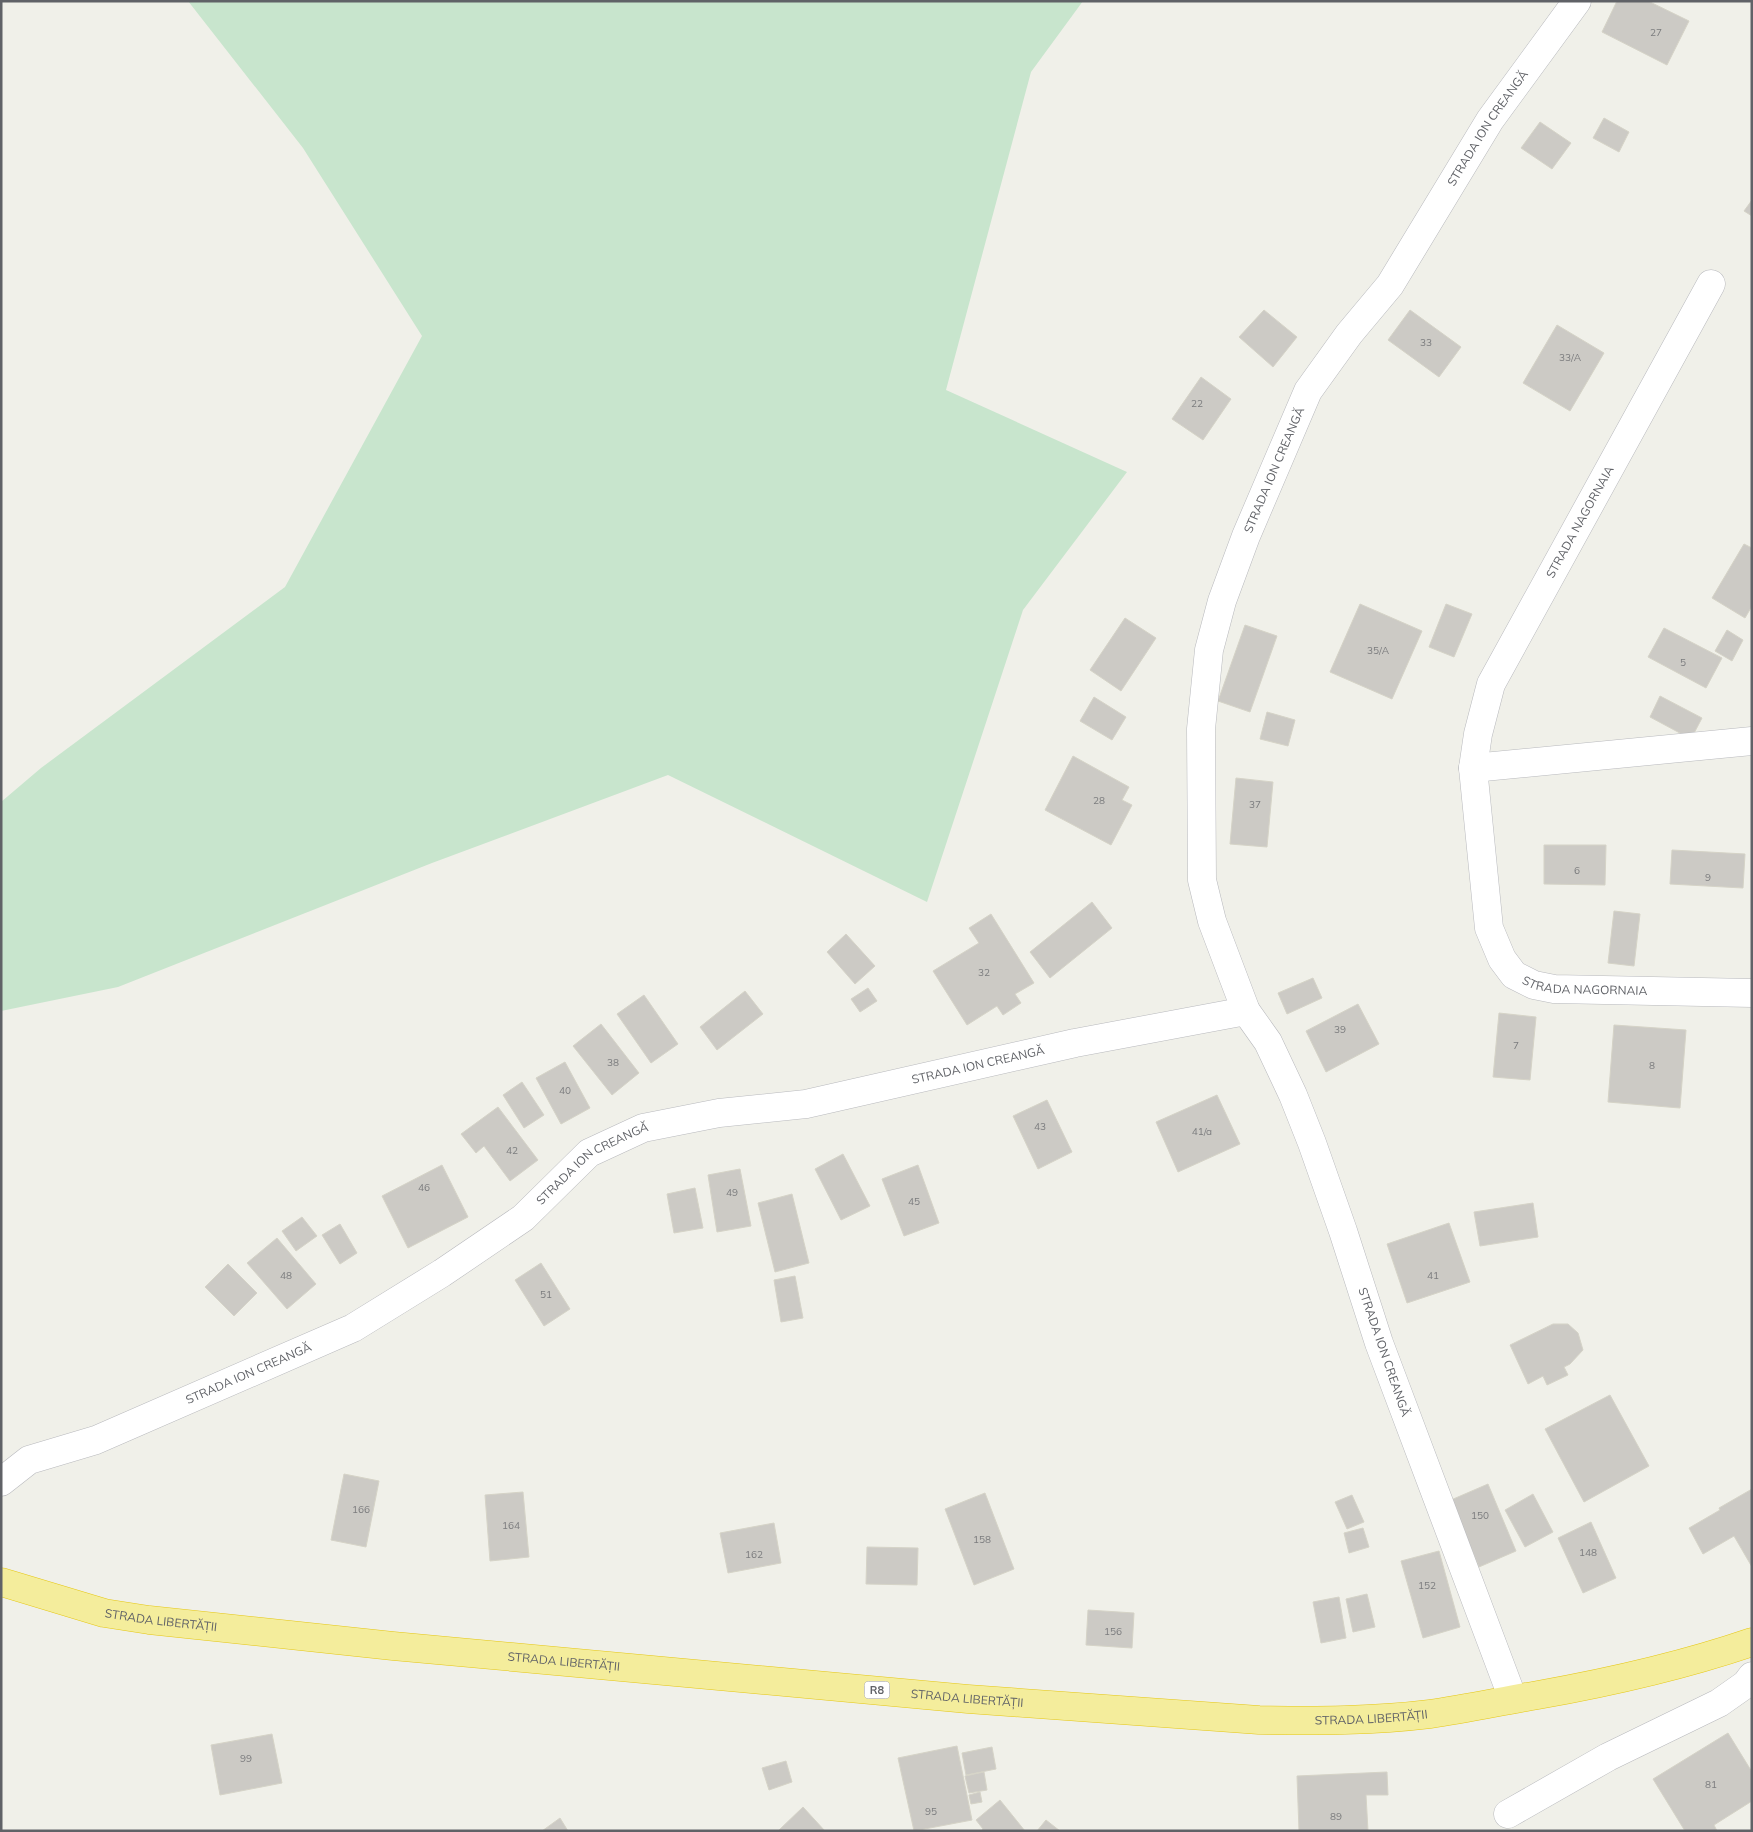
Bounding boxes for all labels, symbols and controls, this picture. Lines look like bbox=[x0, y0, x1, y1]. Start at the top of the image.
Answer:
house number: 27 bbox=[1650, 26, 1662, 39]
street label: STRADA ION CREANGĂ bbox=[1444, 67, 1531, 189]
house number: 33 bbox=[1420, 336, 1432, 349]
house number: 33/A bbox=[1559, 351, 1582, 364]
house number: 22 bbox=[1191, 397, 1203, 410]
street label: STRADA ION CREANGĂ bbox=[1240, 404, 1307, 535]
street label: STRADA NAGORNAIA bbox=[1542, 463, 1617, 580]
house number: 35/A bbox=[1367, 644, 1390, 657]
house number: 5 bbox=[1680, 656, 1686, 669]
house number: 28 bbox=[1093, 794, 1105, 807]
house number: 37 bbox=[1249, 798, 1261, 811]
house number: 6 bbox=[1574, 864, 1580, 877]
house number: 9 bbox=[1705, 871, 1711, 884]
house number: 32 bbox=[978, 966, 990, 979]
street label: STRADA NAGORNAIA bbox=[1520, 972, 1648, 998]
house number: 39 bbox=[1334, 1023, 1346, 1036]
house number: 7 bbox=[1513, 1039, 1519, 1052]
street label: STRADA ION CREANGĂ bbox=[910, 1042, 1046, 1087]
house number: 38 bbox=[607, 1056, 619, 1069]
house number: 8 bbox=[1649, 1059, 1655, 1072]
house number: 40 bbox=[559, 1084, 571, 1097]
street label: STRADA ION CREANGĂ bbox=[533, 1119, 650, 1208]
house number: 43 bbox=[1034, 1120, 1046, 1133]
house number: 41/a bbox=[1192, 1125, 1212, 1138]
house number: 42 bbox=[506, 1144, 518, 1157]
house number: 46 bbox=[418, 1181, 430, 1194]
house number: 49 bbox=[726, 1186, 738, 1199]
house number: 45 bbox=[908, 1195, 920, 1208]
house number: 48 bbox=[280, 1269, 292, 1282]
house number: 41 bbox=[1427, 1269, 1439, 1282]
street label: STRADA ION CREANGĂ bbox=[1355, 1285, 1414, 1419]
house number: 51 bbox=[540, 1288, 552, 1301]
street label: STRADA ION CREANGĂ bbox=[183, 1339, 314, 1407]
house number: 166 bbox=[352, 1503, 370, 1516]
house number: 150 bbox=[1471, 1509, 1489, 1522]
house number: 164 bbox=[502, 1519, 520, 1532]
house number: 158 bbox=[973, 1533, 991, 1546]
house number: 148 bbox=[1579, 1546, 1597, 1559]
house number: 162 bbox=[745, 1548, 763, 1561]
house number: 152 bbox=[1418, 1579, 1436, 1592]
street label: STRADA LIBERTĂȚII bbox=[104, 1605, 218, 1635]
house number: 156 bbox=[1104, 1625, 1122, 1638]
street label: STRADA LIBERTĂȚII bbox=[507, 1649, 621, 1674]
road number: R8 bbox=[864, 1682, 890, 1698]
street label: STRADA LIBERTĂȚII bbox=[910, 1686, 1024, 1711]
street label: STRADA LIBERTĂȚII bbox=[1315, 1706, 1428, 1727]
house number: 99 bbox=[240, 1752, 252, 1765]
house number: 81 bbox=[1705, 1778, 1717, 1791]
house number: 95 bbox=[925, 1805, 937, 1818]
house number: 89 bbox=[1330, 1810, 1342, 1823]

